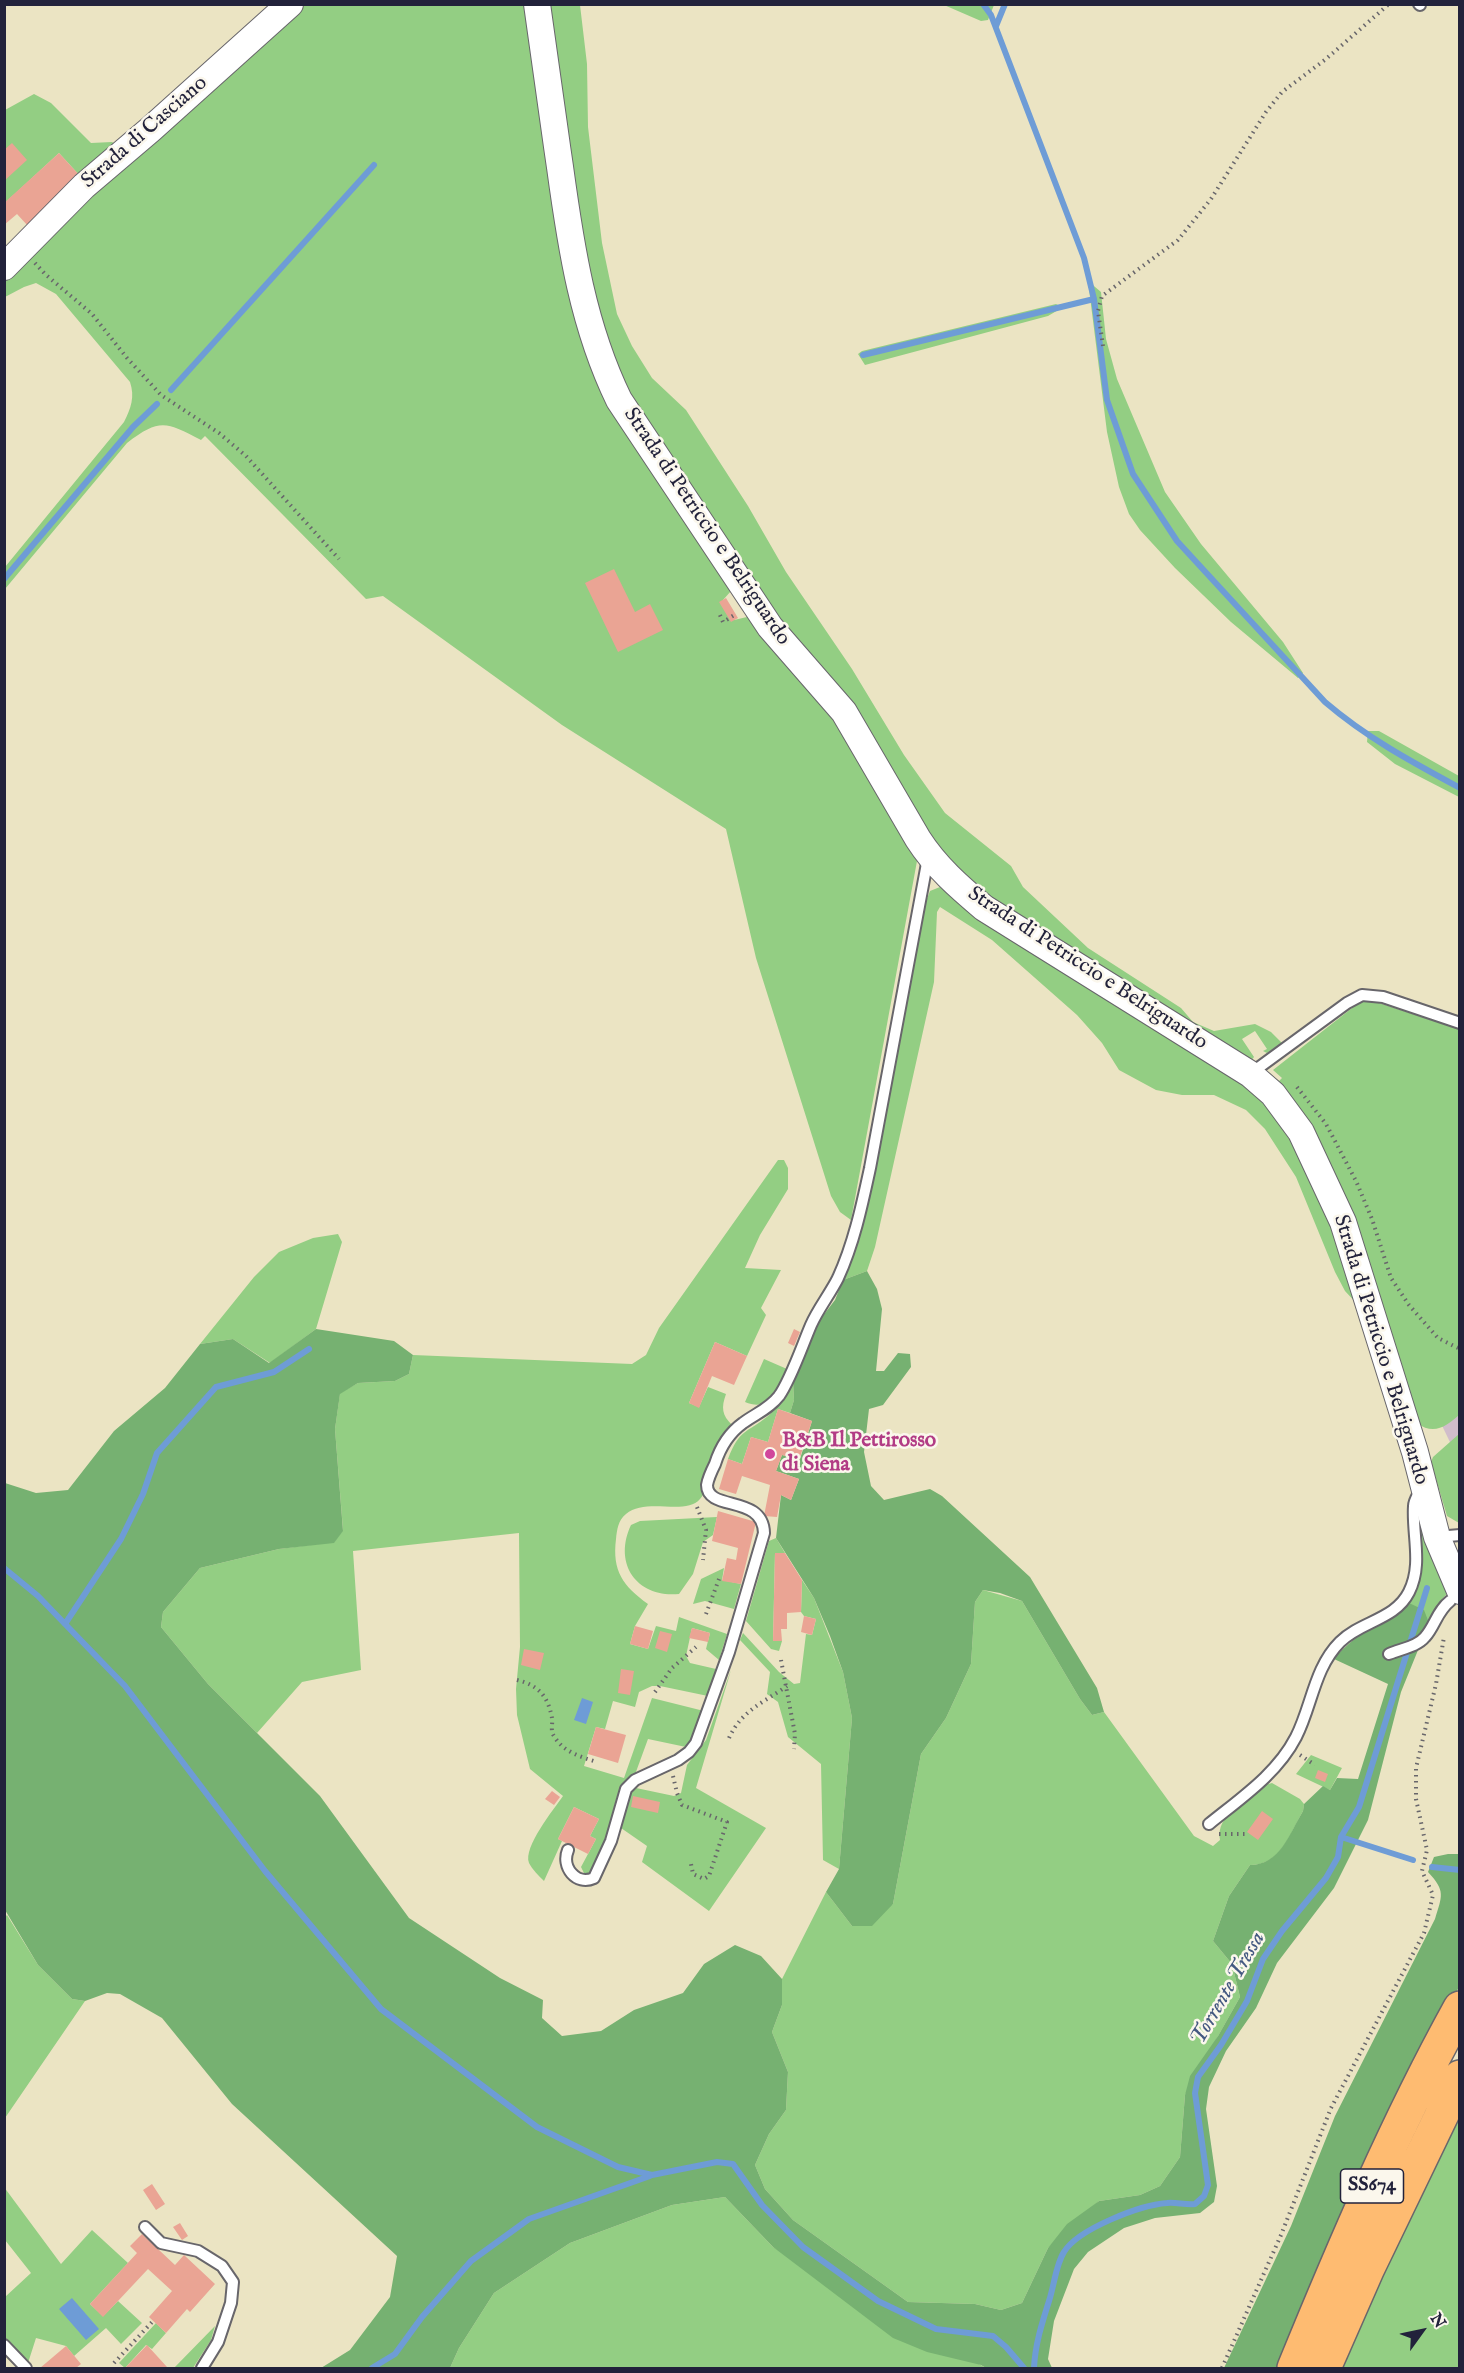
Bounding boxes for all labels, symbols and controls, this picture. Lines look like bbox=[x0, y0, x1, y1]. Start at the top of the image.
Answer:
street label: Strada di Casciano bbox=[77, 71, 213, 195]
street label: Strada di Petriccio e Belriguardo bbox=[617, 404, 795, 650]
street label: Strada di Petriccio e Belriguardo bbox=[962, 882, 1212, 1056]
street label: Strada di Petriccio e Belriguardo bbox=[1327, 1212, 1433, 1488]
place label: B&B Il Pettirosso di Siena bbox=[782, 1429, 936, 1479]
marker: B&B Il Pettirosso di Siena bbox=[763, 1447, 777, 1461]
water label: Torrente Tressa bbox=[1186, 1928, 1272, 2050]
road number: SS674 bbox=[1340, 2169, 1404, 2203]
north arrow bbox=[1392, 2301, 1452, 2361]
text: N bbox=[1425, 2310, 1449, 2332]

